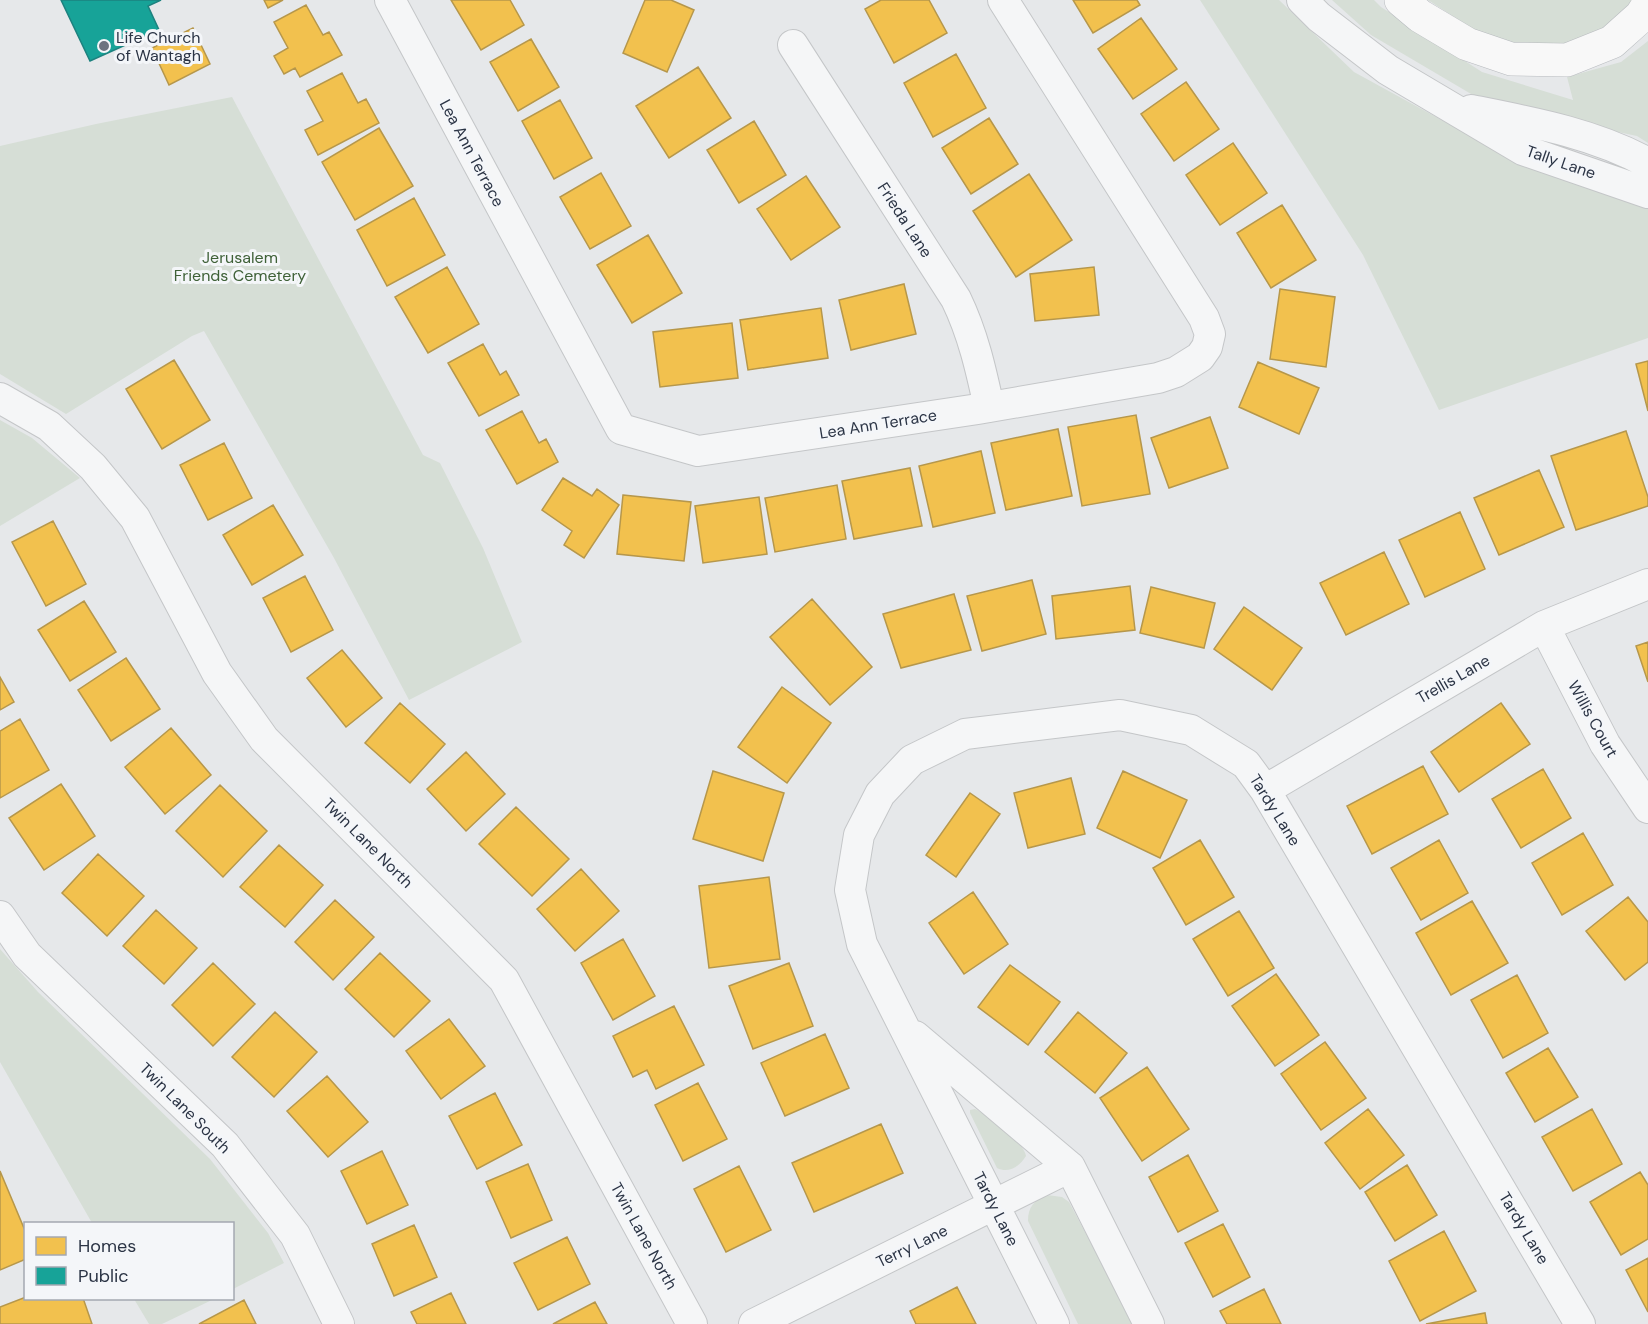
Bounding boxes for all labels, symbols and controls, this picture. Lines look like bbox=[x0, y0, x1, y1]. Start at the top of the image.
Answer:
place label: Life Church of Wantagh bbox=[116, 27, 201, 66]
marker: Life Church of Wantagh bbox=[97, 39, 111, 53]
street label: Lea Ann Terrace bbox=[435, 96, 509, 210]
street label: Tally Lane bbox=[1523, 140, 1599, 184]
street label: Frieda Lane bbox=[873, 178, 937, 262]
park label: Jerusalem Friends Cemetery bbox=[174, 247, 306, 286]
street label: Lea Ann Terrace bbox=[818, 404, 938, 444]
street label: Trellis Lane bbox=[1412, 650, 1494, 708]
street label: Willis Court bbox=[1563, 677, 1623, 761]
street label: Tardy Lane bbox=[1245, 770, 1305, 850]
street label: Twin Lane North bbox=[318, 793, 418, 893]
street label: Twin Lane South bbox=[135, 1058, 235, 1158]
street label: Tardy Lane bbox=[968, 1168, 1024, 1250]
street label: Twin Lane North bbox=[606, 1179, 682, 1293]
street label: Tardy Lane bbox=[1494, 1188, 1554, 1268]
street label: Terry Lane bbox=[873, 1220, 951, 1272]
legend bbox=[24, 1222, 234, 1300]
text: Homes bbox=[78, 1234, 136, 1258]
text: Public bbox=[78, 1264, 129, 1288]

